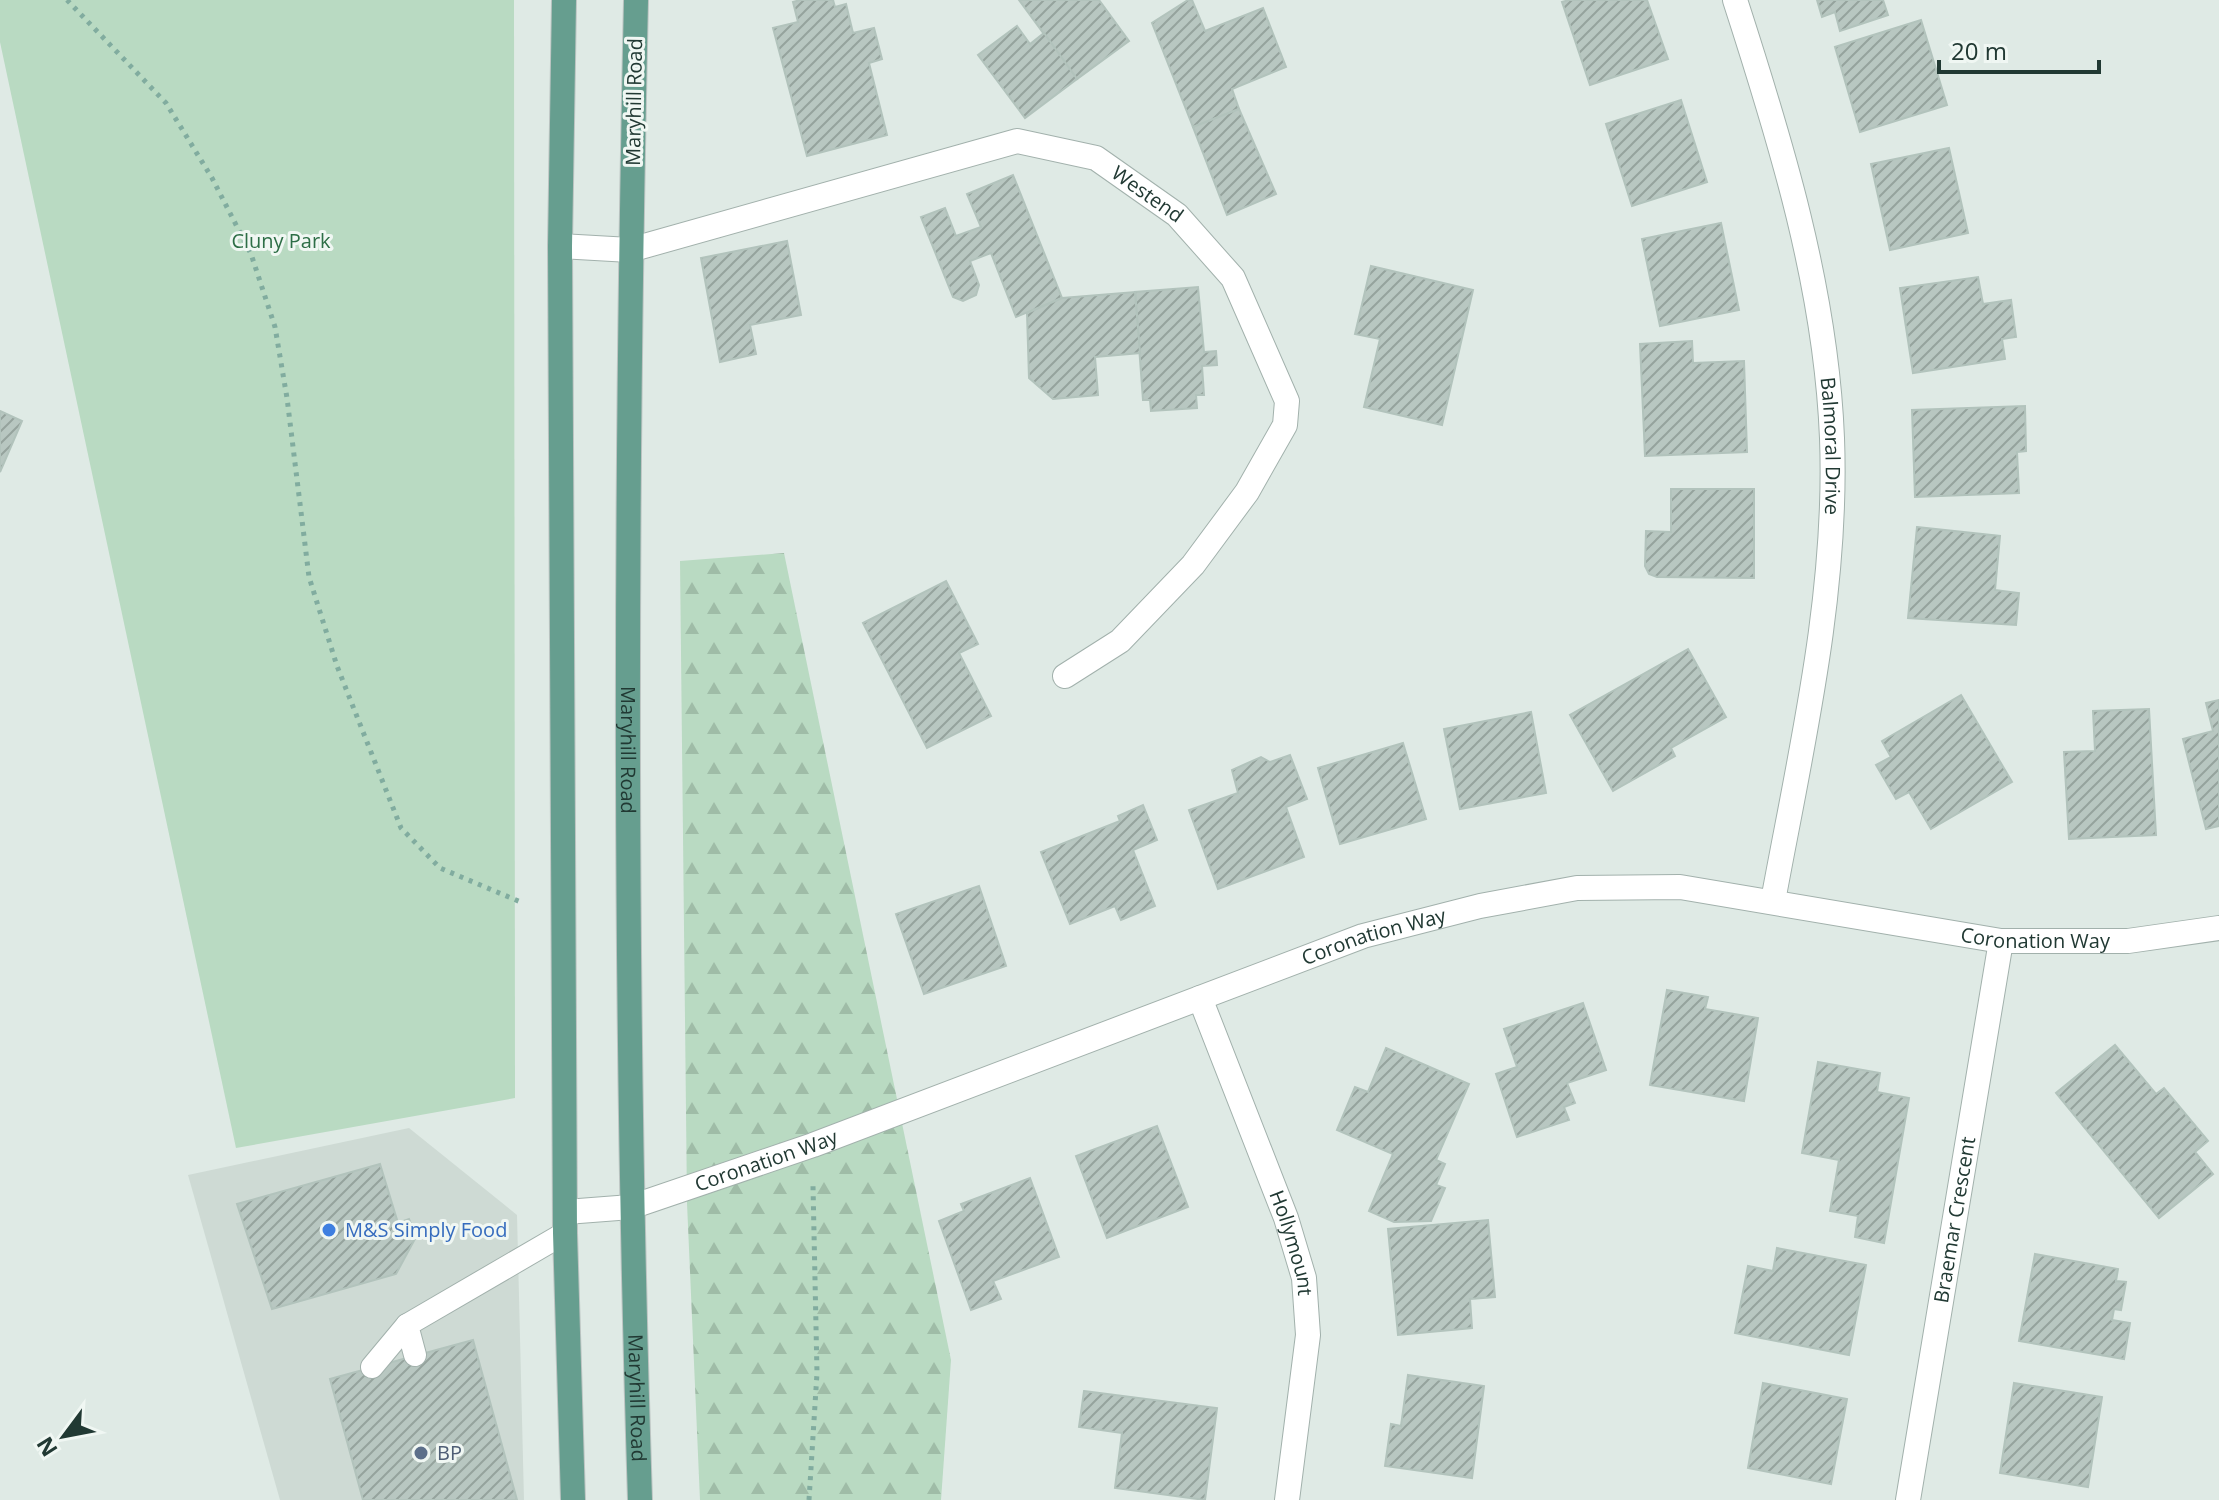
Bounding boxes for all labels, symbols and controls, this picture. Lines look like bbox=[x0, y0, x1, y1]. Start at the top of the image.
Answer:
scale bar bbox=[1939, 24, 2099, 74]
text: 20 m bbox=[1951, 34, 2007, 67]
street label: Maryhill Road bbox=[619, 38, 648, 166]
street label: Westend bbox=[1106, 159, 1189, 229]
park label: Cluny Park bbox=[231, 227, 331, 254]
street label: Balmoral Drive bbox=[1815, 376, 1847, 516]
street label: Maryhill Road bbox=[615, 686, 642, 814]
street label: Coronation Way bbox=[1298, 901, 1449, 971]
street label: Coronation Way bbox=[1959, 920, 2111, 955]
street label: Coronation Way bbox=[691, 1123, 842, 1197]
street label: Braemar Crescent bbox=[1927, 1135, 1981, 1305]
street label: Hollymount bbox=[1263, 1186, 1319, 1297]
place label: M&S Simply Food bbox=[345, 1216, 507, 1243]
marker: M&S Simply Food bbox=[320, 1221, 338, 1239]
street label: Maryhill Road bbox=[622, 1334, 653, 1462]
north arrow bbox=[24, 1396, 104, 1476]
text: N bbox=[29, 1432, 64, 1463]
place label: BP bbox=[437, 1439, 462, 1466]
marker: BP bbox=[412, 1444, 430, 1462]

